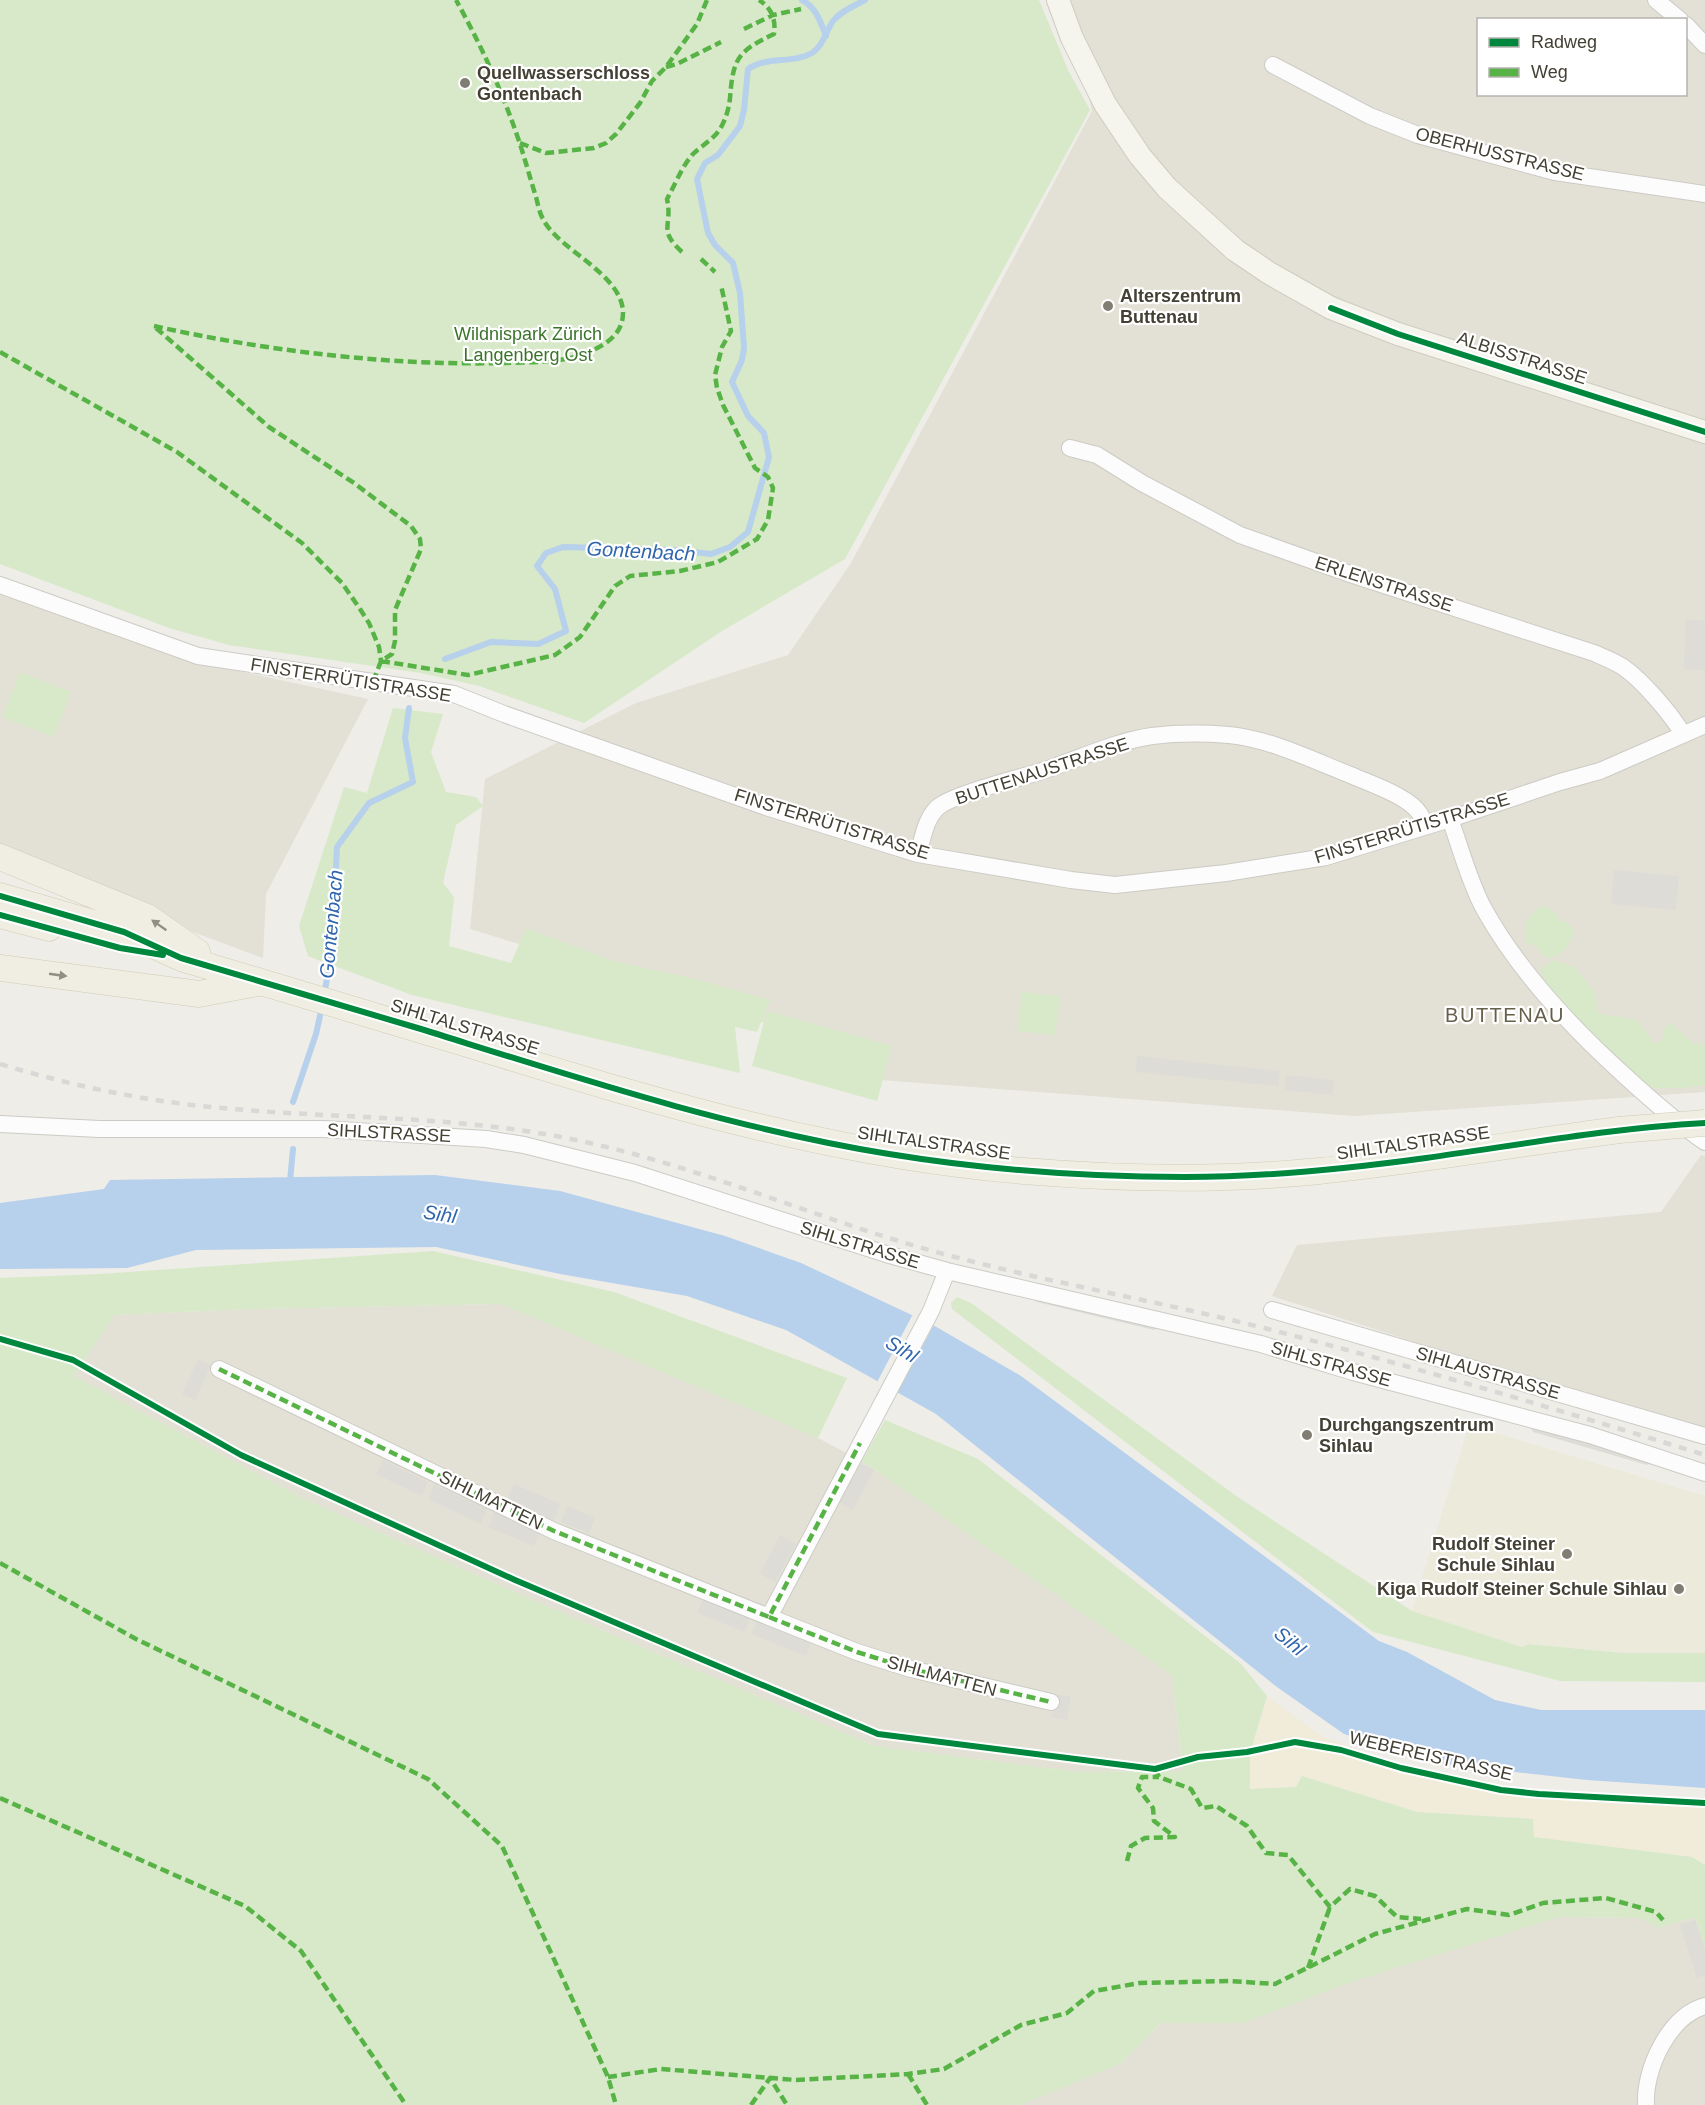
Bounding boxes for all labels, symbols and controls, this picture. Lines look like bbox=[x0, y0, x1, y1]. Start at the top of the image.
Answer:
legend bbox=[1477, 18, 1687, 96]
text: Radweg bbox=[1531, 32, 1597, 52]
text: Weg bbox=[1531, 62, 1568, 82]
place label: Quellwasserschloss Gontenbach bbox=[477, 63, 650, 104]
marker: Quellwasserschloss Gontenbach bbox=[458, 76, 472, 90]
street label: OBERHUSSTRASSE bbox=[1414, 123, 1586, 185]
place label: Alterszentrum Buttenau bbox=[1120, 286, 1241, 327]
marker: Alterszentrum Buttenau bbox=[1101, 299, 1115, 313]
park label: Wildnispark Zürich Langenberg Ost bbox=[454, 324, 602, 365]
street label: ALBISSTRASSE bbox=[1455, 328, 1589, 388]
water label: Gontenbach bbox=[586, 537, 696, 565]
street label: ERLENSTRASSE bbox=[1312, 552, 1456, 616]
street label: FINSTERRÜTISTRASSE bbox=[249, 654, 453, 706]
street label: BUTTENAUSTRASSE bbox=[953, 734, 1131, 808]
street label: FINSTERRÜTISTRASSE bbox=[732, 785, 932, 863]
street label: FINSTERRÜTISTRASSE bbox=[1312, 789, 1512, 867]
water label: Gontenbach bbox=[315, 869, 347, 979]
one-way arrow bbox=[151, 919, 167, 931]
one-way arrow bbox=[49, 971, 68, 980]
street label: SIHLTALSTRASSE bbox=[388, 995, 542, 1059]
district label: BUTTENAU bbox=[1445, 1004, 1565, 1026]
street label: SIHLSTRASSE bbox=[327, 1120, 451, 1146]
street label: SIHLTALSTRASSE bbox=[856, 1122, 1012, 1164]
street label: SIHLTALSTRASSE bbox=[1335, 1122, 1491, 1164]
water label: Sihl bbox=[422, 1201, 459, 1228]
street label: SIHLSTRASSE bbox=[798, 1217, 922, 1273]
water label: Sihl bbox=[882, 1331, 922, 1367]
street label: SIHLSTRASSE bbox=[1269, 1337, 1393, 1391]
street label: SIHLAUSTRASSE bbox=[1414, 1343, 1562, 1403]
place label: Durchgangszentrum Sihlau bbox=[1319, 1415, 1494, 1456]
marker: Durchgangszentrum Sihlau bbox=[1300, 1428, 1314, 1442]
street label: SIHLMATTEN bbox=[436, 1466, 546, 1534]
place label: Rudolf Steiner Schule Sihlau bbox=[1432, 1534, 1555, 1575]
marker: Rudolf Steiner Schule Sihlau bbox=[1560, 1547, 1574, 1561]
place label: Kiga Rudolf Steiner Schule Sihlau bbox=[1377, 1579, 1667, 1599]
marker: Kiga Rudolf Steiner Schule Sihlau bbox=[1672, 1582, 1686, 1596]
water label: Sihl bbox=[1270, 1622, 1310, 1660]
street label: SIHLMATTEN bbox=[885, 1652, 999, 1700]
street label: WEBEREISTRASSE bbox=[1347, 1727, 1515, 1785]

